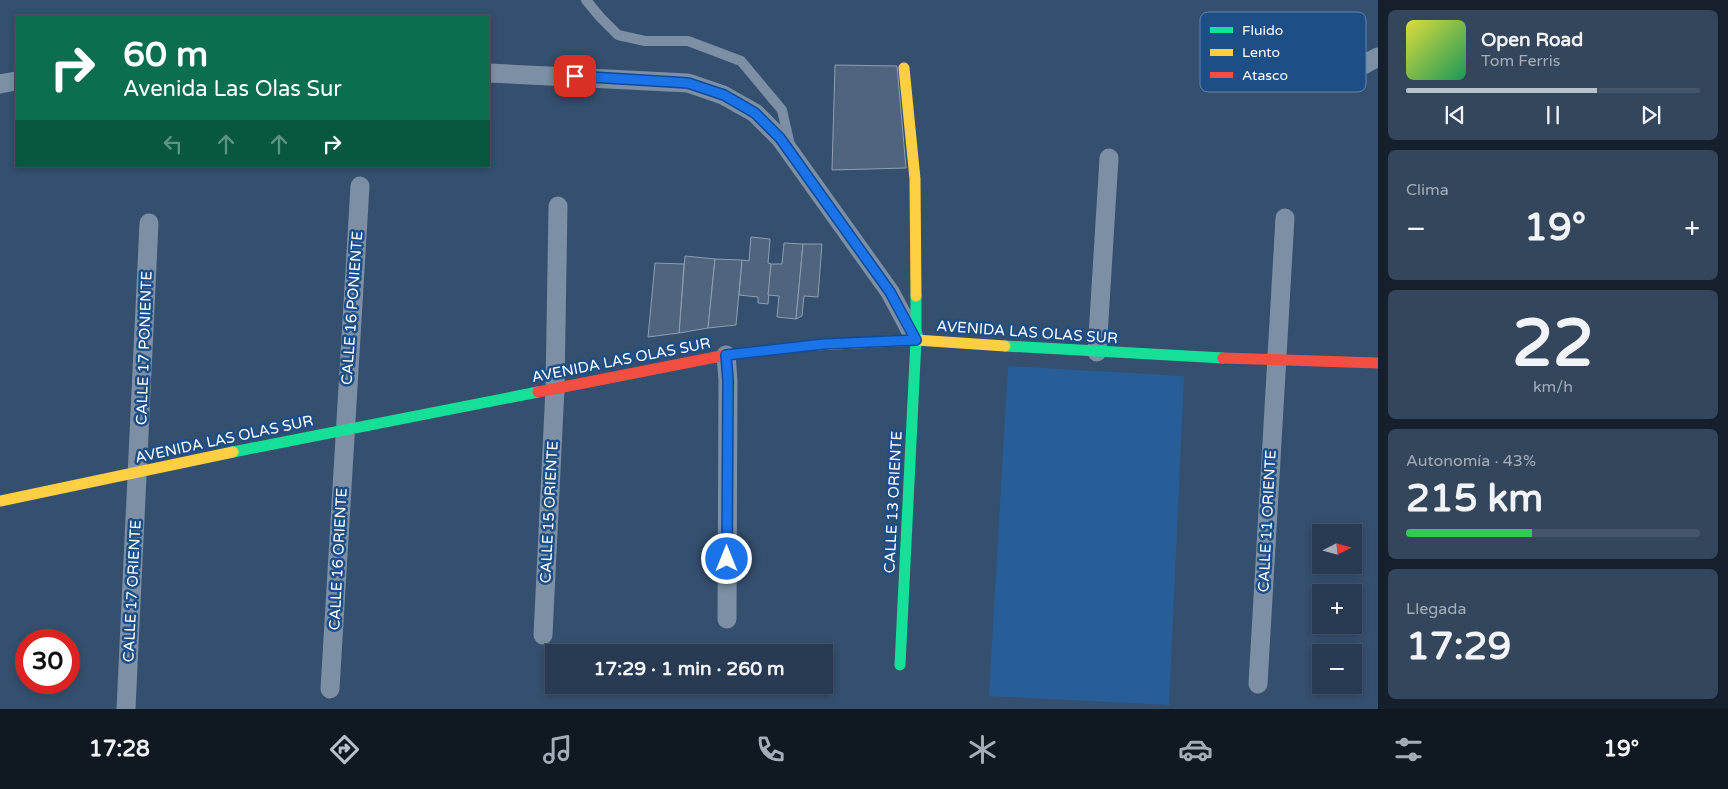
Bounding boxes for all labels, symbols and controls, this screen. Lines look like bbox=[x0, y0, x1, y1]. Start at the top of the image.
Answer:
legend bbox=[1200, 12, 1366, 92]
text: Fluido bbox=[1242, 22, 1283, 39]
text: Open Road bbox=[1481, 29, 1583, 51]
text: 60 m bbox=[123, 34, 208, 76]
icon: right bbox=[40, 35, 105, 100]
text: Lento bbox=[1242, 44, 1280, 61]
text: Tom Ferris bbox=[1481, 51, 1560, 71]
pin bbox=[554, 55, 596, 97]
icon: arrive bbox=[561, 62, 589, 90]
text: Atasco bbox=[1242, 67, 1288, 84]
text: Avenida Las Olas Sur bbox=[123, 76, 342, 102]
icon: previous bbox=[1441, 101, 1469, 129]
icon: pause bbox=[1539, 101, 1567, 129]
icon: next bbox=[1637, 101, 1665, 129]
icon: left bbox=[159, 130, 187, 158]
icon: ahead bbox=[212, 130, 240, 158]
icon: ahead bbox=[265, 130, 293, 158]
icon: right bbox=[318, 130, 346, 158]
text: Clima bbox=[1406, 180, 1449, 200]
text: 19° bbox=[1524, 205, 1586, 251]
text: − bbox=[1406, 212, 1426, 246]
text: + bbox=[1684, 212, 1700, 246]
street label: CALLE 16 PONIENTE bbox=[338, 231, 366, 385]
street label: CALLE 17 PONIENTE bbox=[132, 271, 156, 425]
text: 22 bbox=[1512, 305, 1594, 384]
street label: AVENIDA LAS OLAS SUR bbox=[936, 317, 1118, 347]
street label: AVENIDA LAS OLAS SUR bbox=[530, 334, 712, 386]
text: km/h bbox=[1533, 377, 1573, 397]
street label: AVENIDA LAS OLAS SUR bbox=[133, 411, 315, 467]
street label: CALLE 13 ORIENTE bbox=[880, 430, 906, 574]
street label: CALLE 15 ORIENTE bbox=[536, 440, 562, 584]
street label: CALLE 11 ORIENTE bbox=[1254, 449, 1280, 593]
text: Autonomía · 43% bbox=[1406, 451, 1536, 471]
text: 215 km bbox=[1406, 476, 1543, 522]
street label: CALLE 16 ORIENTE bbox=[325, 487, 351, 631]
street label: CALLE 17 ORIENTE bbox=[119, 519, 145, 663]
north arrow bbox=[1312, 524, 1362, 574]
map controls bbox=[1312, 524, 1362, 694]
position arrow bbox=[700, 532, 752, 584]
button: + bbox=[1312, 584, 1362, 634]
text: Llegada bbox=[1406, 599, 1466, 619]
text: 17:29 bbox=[1406, 624, 1511, 670]
speed limit sign: 30 bbox=[15, 629, 80, 694]
button: − bbox=[1312, 644, 1362, 694]
text: 17:29 · 1 min · 260 m bbox=[593, 658, 785, 680]
icon: directions bbox=[327, 732, 362, 767]
icon: music bbox=[540, 732, 575, 767]
icon: phone bbox=[753, 732, 788, 767]
icon: climate bbox=[965, 732, 1000, 767]
icon: car bbox=[1178, 732, 1213, 767]
icon: filters bbox=[1391, 732, 1426, 767]
text: 17:28 bbox=[89, 736, 150, 762]
text: 19° bbox=[1603, 736, 1639, 762]

